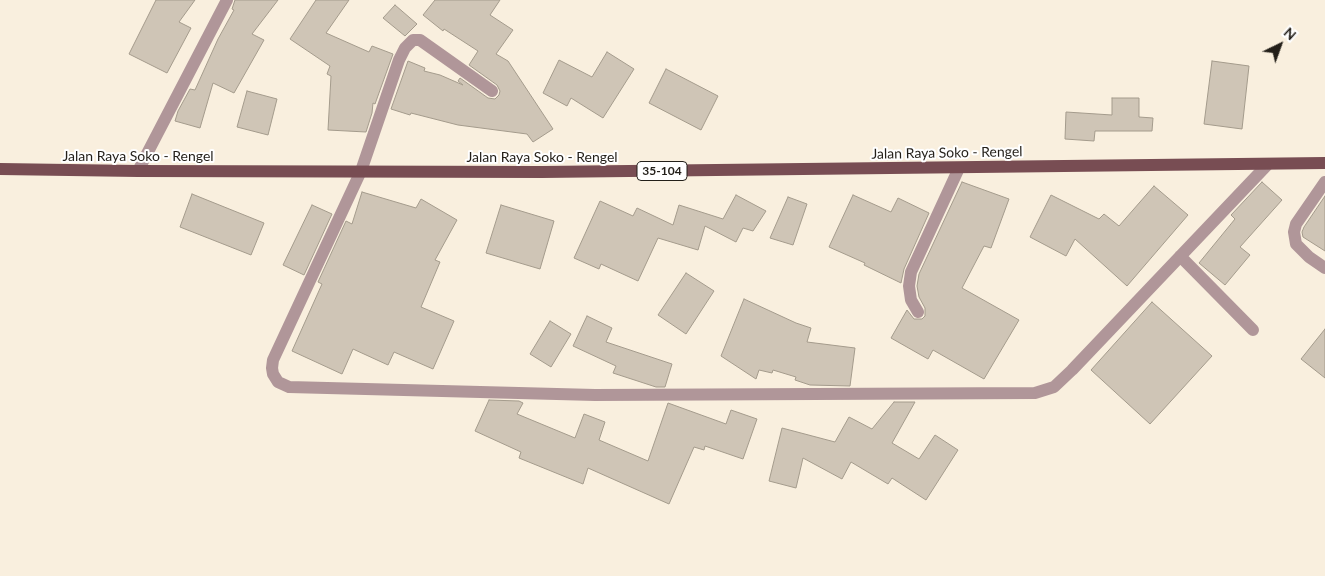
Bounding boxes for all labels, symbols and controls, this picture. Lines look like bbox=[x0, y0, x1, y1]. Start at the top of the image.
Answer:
north arrow bbox=[1255, 20, 1305, 70]
text: N bbox=[1281, 24, 1300, 43]
street label: Jalan Raya Soko - Rengel bbox=[871, 143, 1023, 163]
street label: Jalan Raya Soko - Rengel bbox=[62, 148, 214, 164]
street label: Jalan Raya Soko - Rengel bbox=[466, 149, 618, 165]
road number: 35-104 bbox=[637, 162, 687, 180]

